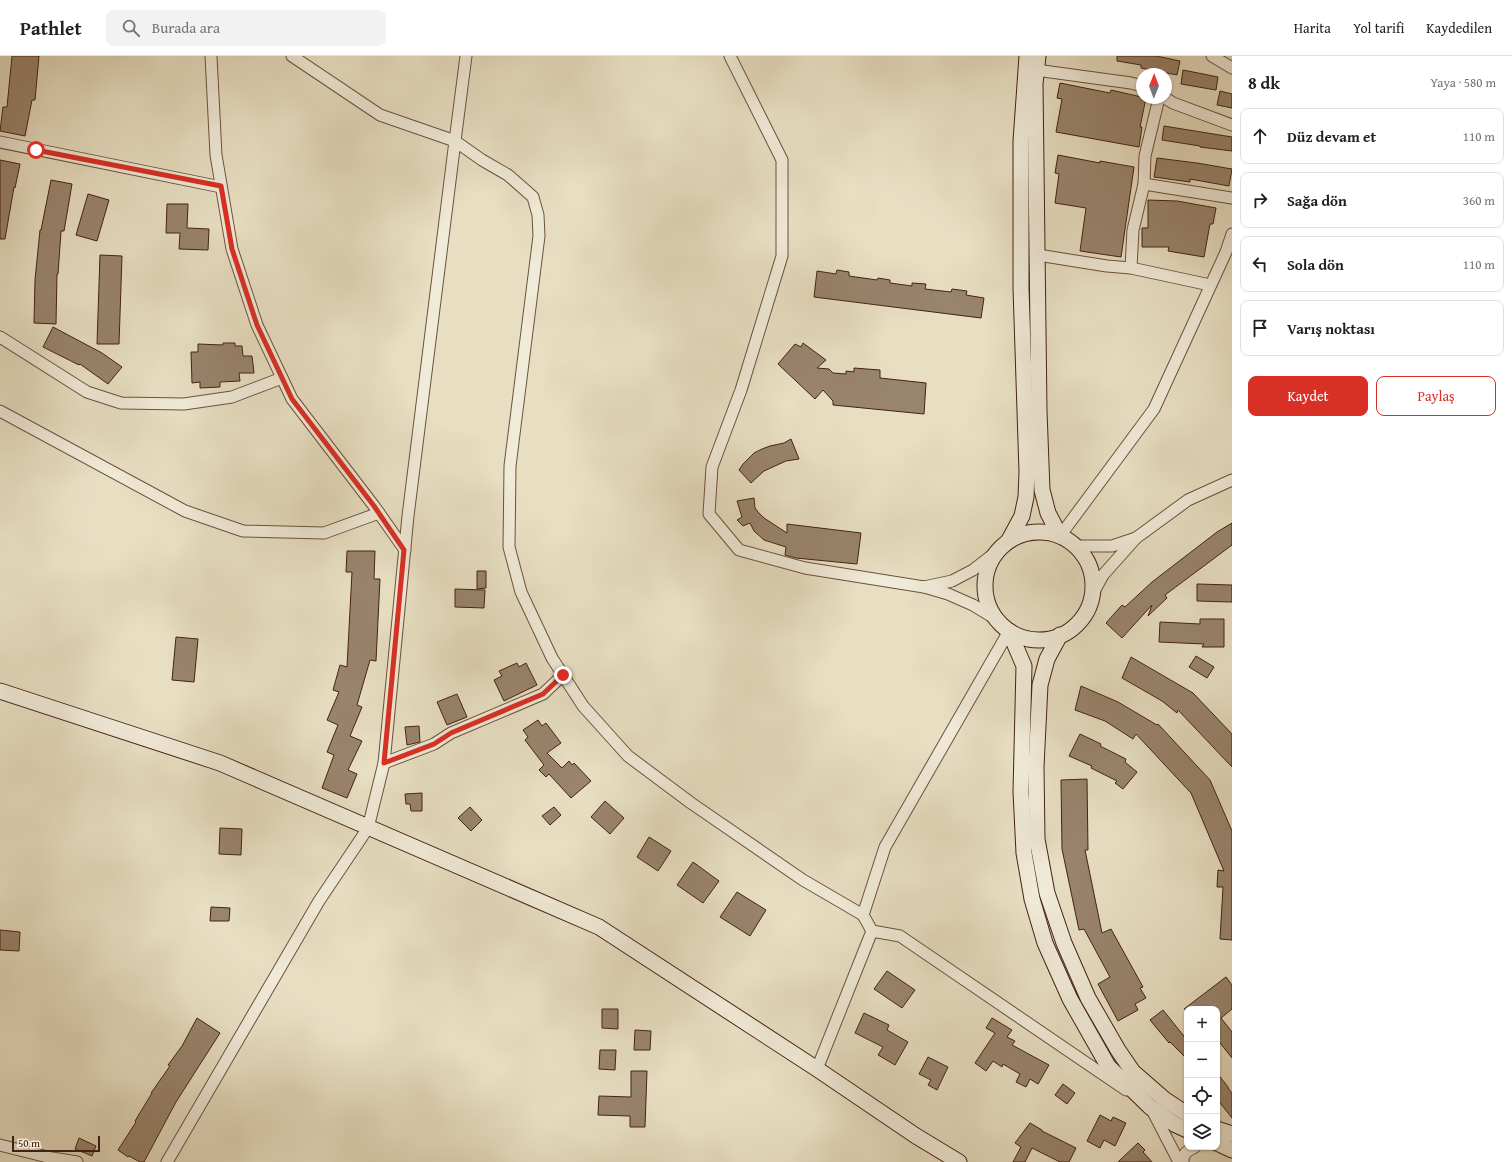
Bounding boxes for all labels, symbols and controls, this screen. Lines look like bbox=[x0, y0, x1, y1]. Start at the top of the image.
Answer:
search box bbox=[106, 10, 386, 46]
text: Pathlet bbox=[20, 14, 82, 42]
icon: search bbox=[120, 17, 142, 39]
text: Burada ara bbox=[152, 17, 220, 38]
text: Harita bbox=[1294, 18, 1331, 38]
text: Yol tarifi bbox=[1353, 18, 1404, 38]
text: Kaydedilen bbox=[1426, 18, 1492, 38]
north arrow bbox=[1136, 68, 1172, 104]
text: 8 dk bbox=[1248, 70, 1280, 95]
text: Yaya · 580 m bbox=[1430, 73, 1496, 92]
icon: ahead bbox=[1249, 125, 1271, 147]
text: Düz devam et bbox=[1287, 126, 1376, 147]
text: 110 m bbox=[1463, 127, 1495, 146]
route start bbox=[27, 141, 45, 159]
icon: right bbox=[1249, 189, 1271, 211]
text: Sağa dön bbox=[1287, 190, 1347, 211]
text: 360 m bbox=[1463, 191, 1495, 210]
icon: left bbox=[1249, 253, 1271, 275]
text: Sola dön bbox=[1287, 254, 1344, 275]
text: 110 m bbox=[1463, 255, 1495, 274]
icon: arrive bbox=[1249, 317, 1271, 339]
text: Varış noktası bbox=[1287, 318, 1375, 339]
button: Kaydet bbox=[1248, 376, 1368, 416]
button: Paylaş bbox=[1376, 376, 1496, 416]
route end bbox=[554, 666, 572, 684]
map controls bbox=[1184, 1006, 1220, 1150]
button: + bbox=[1184, 1006, 1220, 1042]
button: − bbox=[1184, 1042, 1220, 1078]
button: locate bbox=[1184, 1078, 1220, 1114]
button: layers bbox=[1184, 1114, 1220, 1150]
scale bar bbox=[12, 1134, 100, 1153]
text: 50 m bbox=[18, 1135, 40, 1151]

